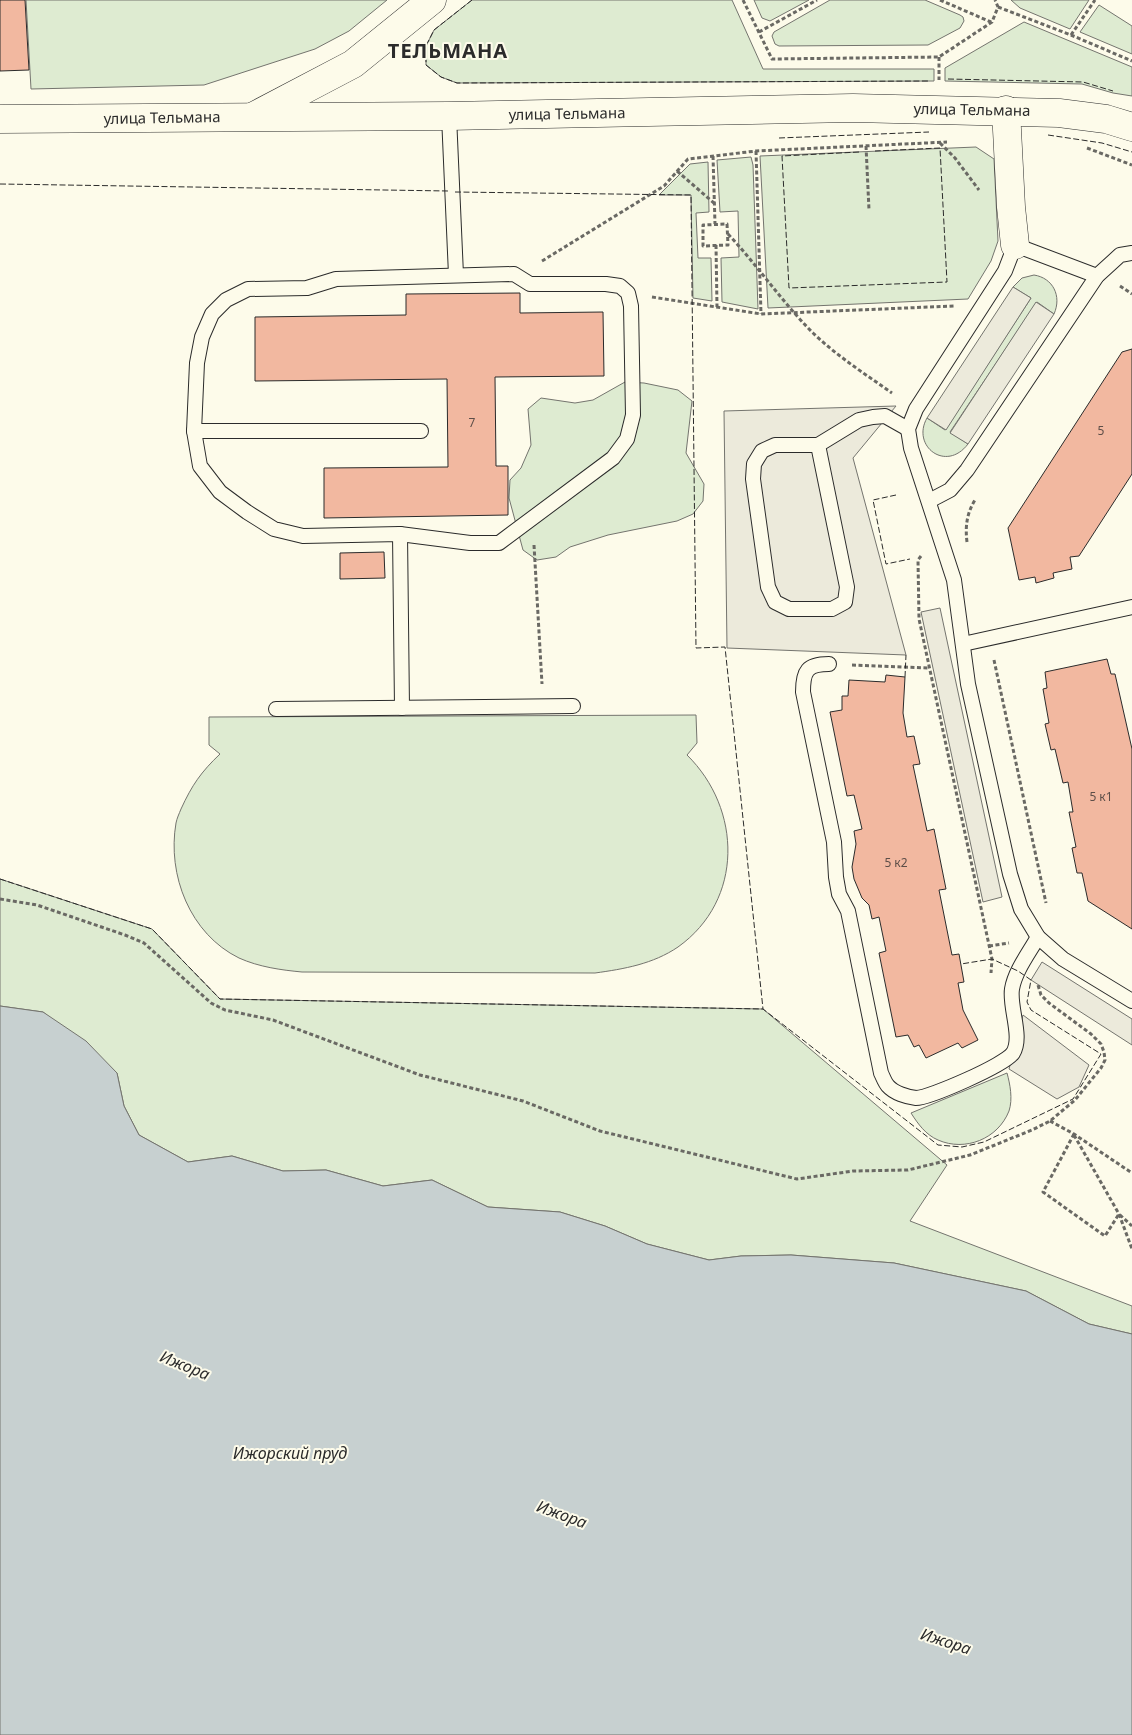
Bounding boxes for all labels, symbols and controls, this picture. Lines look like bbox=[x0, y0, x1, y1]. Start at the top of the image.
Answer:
district label: ТЕЛЬМАНА bbox=[388, 37, 508, 64]
street label: улица Тельмана bbox=[913, 98, 1031, 120]
street label: улица Тельмана bbox=[508, 102, 626, 124]
street label: улица Тельмана bbox=[103, 106, 221, 128]
house number: 7 bbox=[469, 414, 476, 431]
house number: 5 bbox=[1098, 422, 1105, 439]
house number: 5 к1 bbox=[1089, 788, 1113, 805]
house number: 5 к2 bbox=[884, 854, 908, 871]
water label: Ижора bbox=[157, 1345, 213, 1385]
water label: Ижорский пруд bbox=[233, 1442, 347, 1464]
water label: Ижора bbox=[534, 1495, 590, 1533]
water label: Ижора bbox=[918, 1623, 974, 1659]

